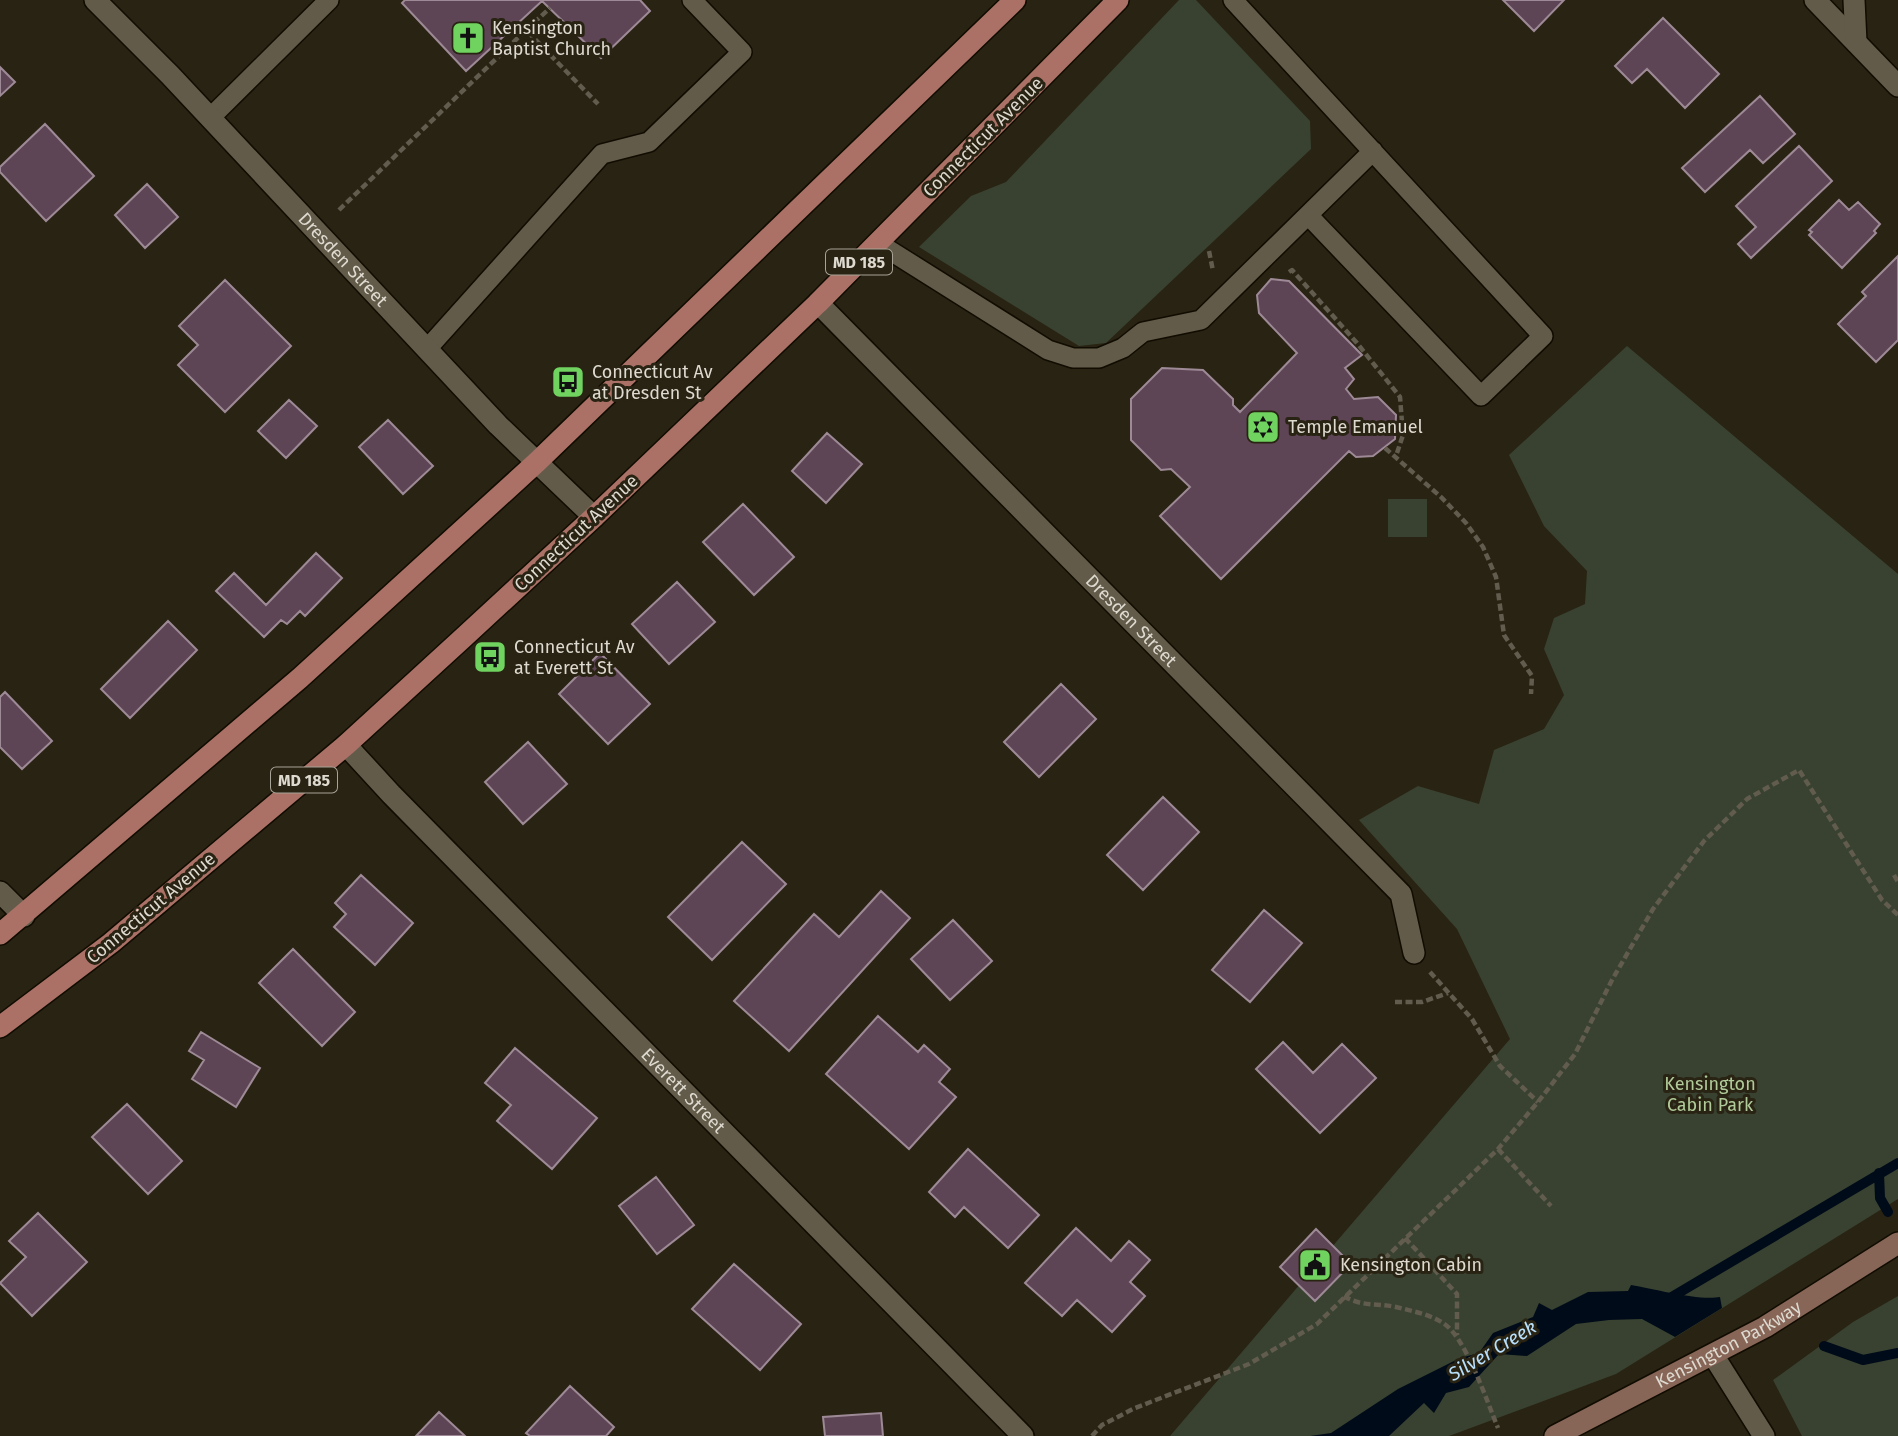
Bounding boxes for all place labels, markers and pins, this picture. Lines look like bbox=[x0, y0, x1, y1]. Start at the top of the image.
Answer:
place label: Kensington Baptist Church bbox=[492, 17, 611, 60]
church icon: Kensington Baptist Church bbox=[449, 19, 487, 57]
place label: Connecticut Av at Dresden St bbox=[592, 361, 713, 404]
bus stop icon: Connecticut Av at Dresden St bbox=[549, 363, 587, 401]
synagogue icon: Temple Emanuel bbox=[1244, 408, 1282, 446]
place label: Temple Emanuel bbox=[1288, 416, 1423, 438]
place label: Connecticut Av at Everett St bbox=[514, 636, 635, 679]
bus stop icon: Connecticut Av at Everett St bbox=[471, 638, 509, 676]
public building icon: Kensington Cabin bbox=[1296, 1246, 1334, 1284]
place label: Kensington Cabin bbox=[1340, 1254, 1482, 1276]

